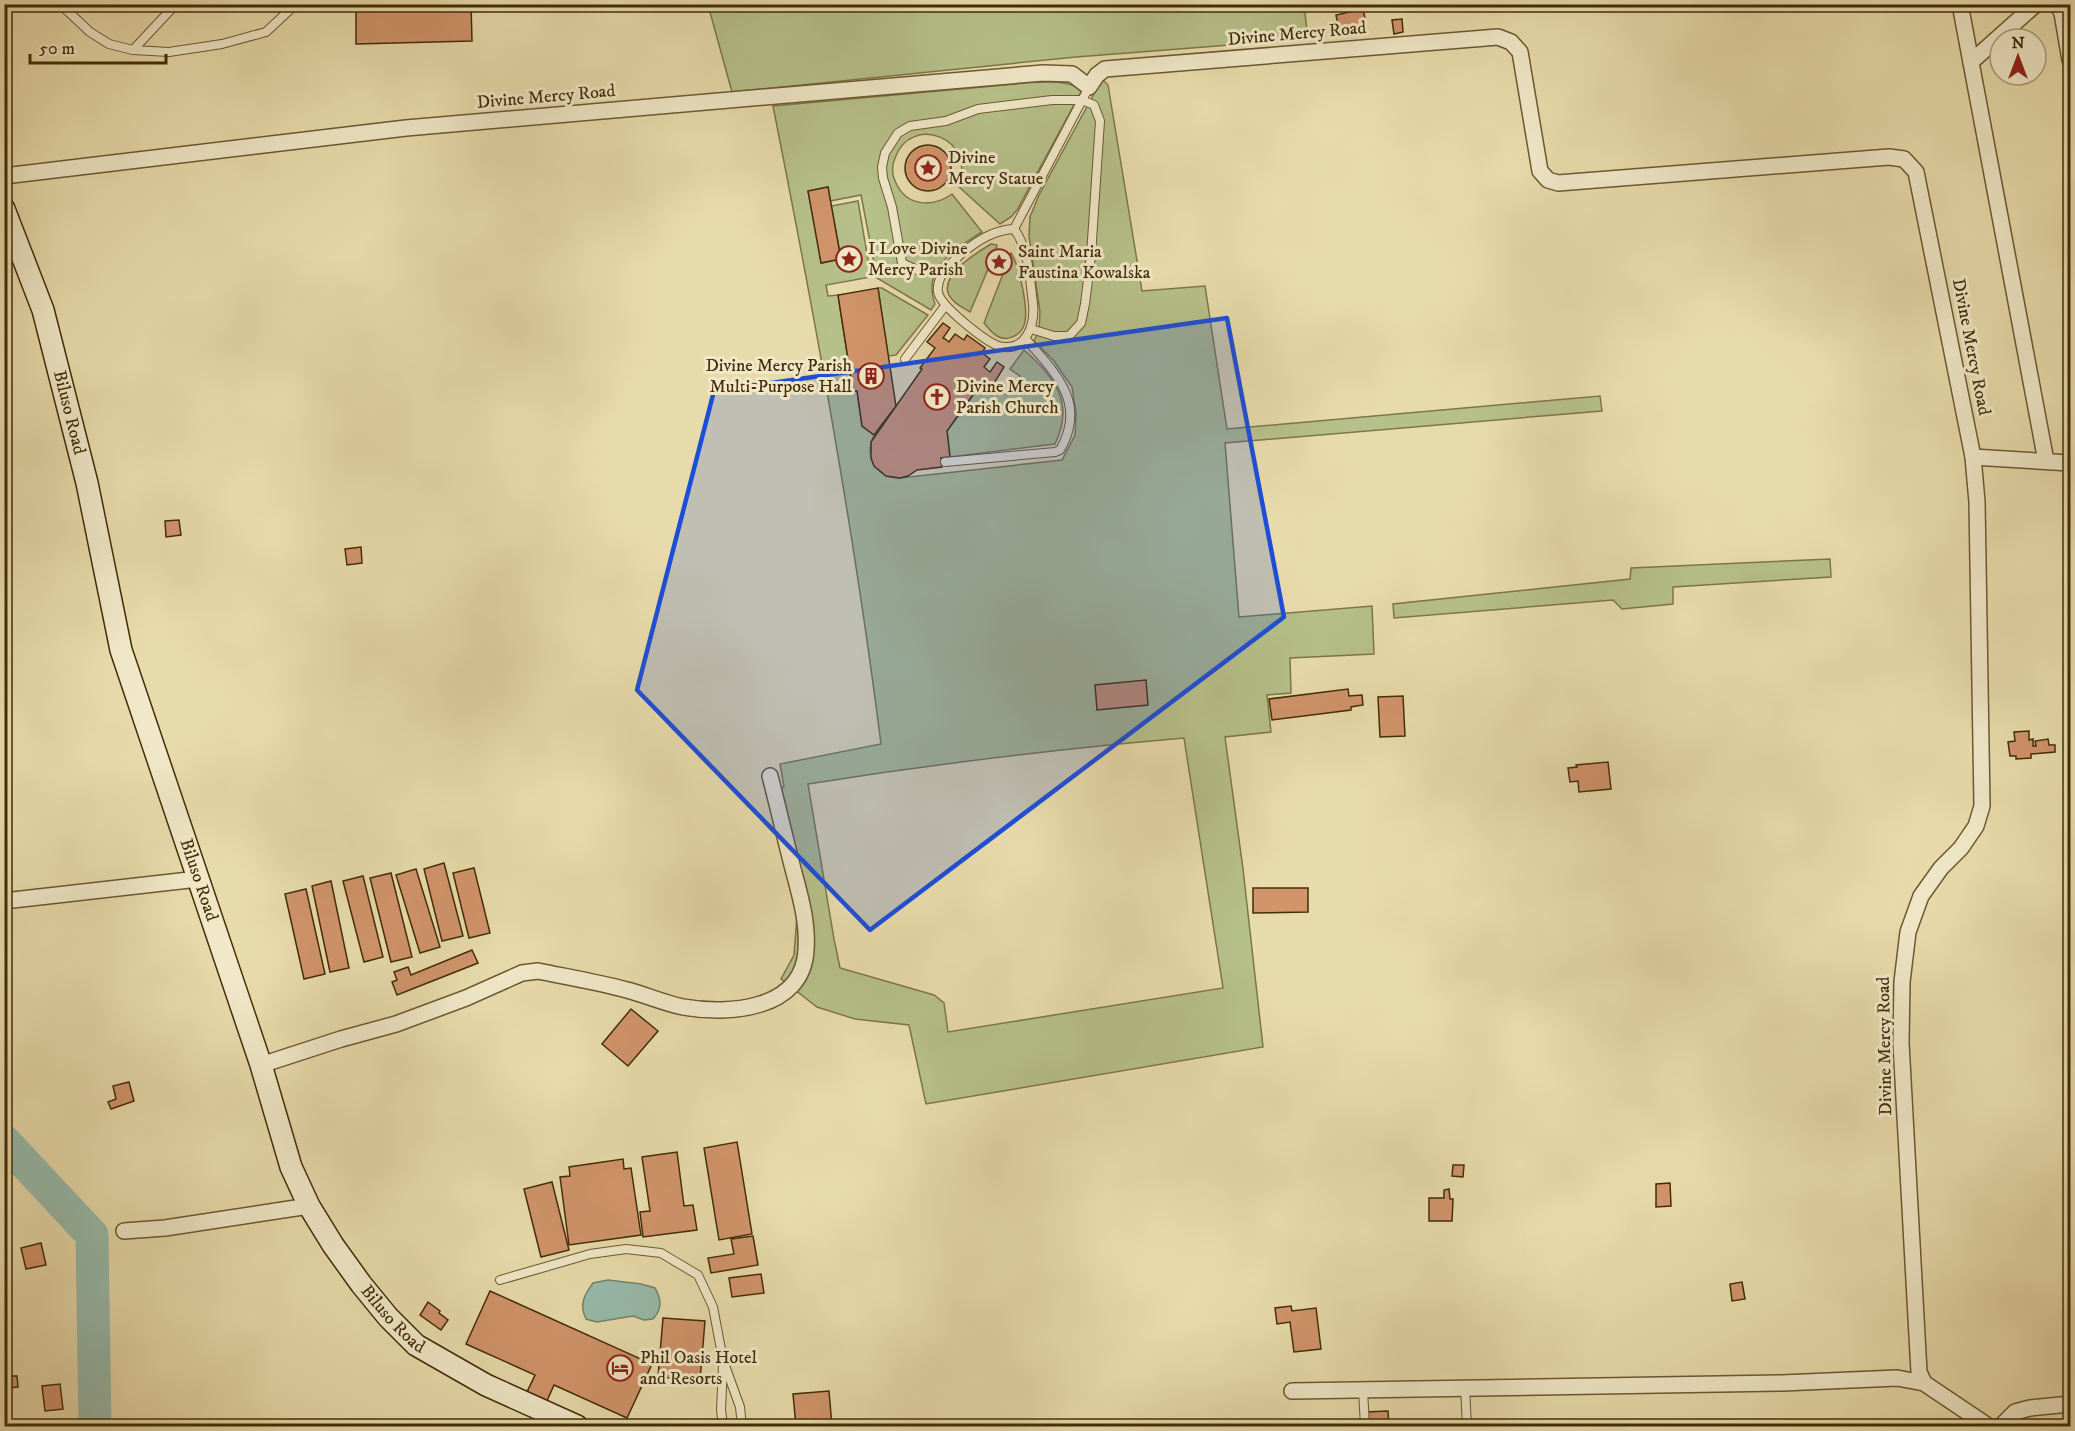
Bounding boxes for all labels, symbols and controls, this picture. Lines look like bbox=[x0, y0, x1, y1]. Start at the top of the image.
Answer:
street label: Divine Mercy Road bbox=[1227, 17, 1367, 51]
scale bar bbox=[30, 27, 166, 65]
north arrow bbox=[1988, 27, 2048, 87]
text: N bbox=[2011, 33, 2025, 53]
text: 50 m bbox=[39, 38, 75, 60]
street label: Divine Mercy Road bbox=[476, 80, 616, 114]
place label: Divine Mercy Statue bbox=[948, 147, 1043, 190]
place icon: Divine Mercy Statue bbox=[913, 153, 943, 183]
place label: I Love Divine Mercy Parish bbox=[868, 238, 968, 281]
place label: Saint Maria Faustina Kowalska bbox=[1018, 241, 1151, 284]
place icon: I Love Divine Mercy Parish bbox=[834, 244, 864, 274]
place icon: Saint Maria Faustina Kowalska bbox=[984, 247, 1014, 277]
street label: Divine Mercy Road bbox=[1947, 277, 1995, 417]
place label: Divine Mercy Parish Multi-Purpose Hall bbox=[705, 355, 853, 398]
building icon: Divine Mercy Parish Multi-Purpose Hall bbox=[856, 361, 886, 391]
street label: Biluso Road bbox=[48, 368, 90, 457]
place label: Divine Mercy Parish Church bbox=[956, 376, 1059, 419]
church icon: Divine Mercy Parish Church bbox=[922, 382, 952, 412]
street label: Biluso Road bbox=[174, 836, 223, 924]
street label: Divine Mercy Road bbox=[1873, 976, 1897, 1116]
street label: Biluso Road bbox=[356, 1281, 429, 1359]
place label: Phil Oasis Hotel and Resorts bbox=[640, 1347, 758, 1390]
hotel icon: Phil Oasis Hotel and Resorts bbox=[605, 1353, 635, 1383]

